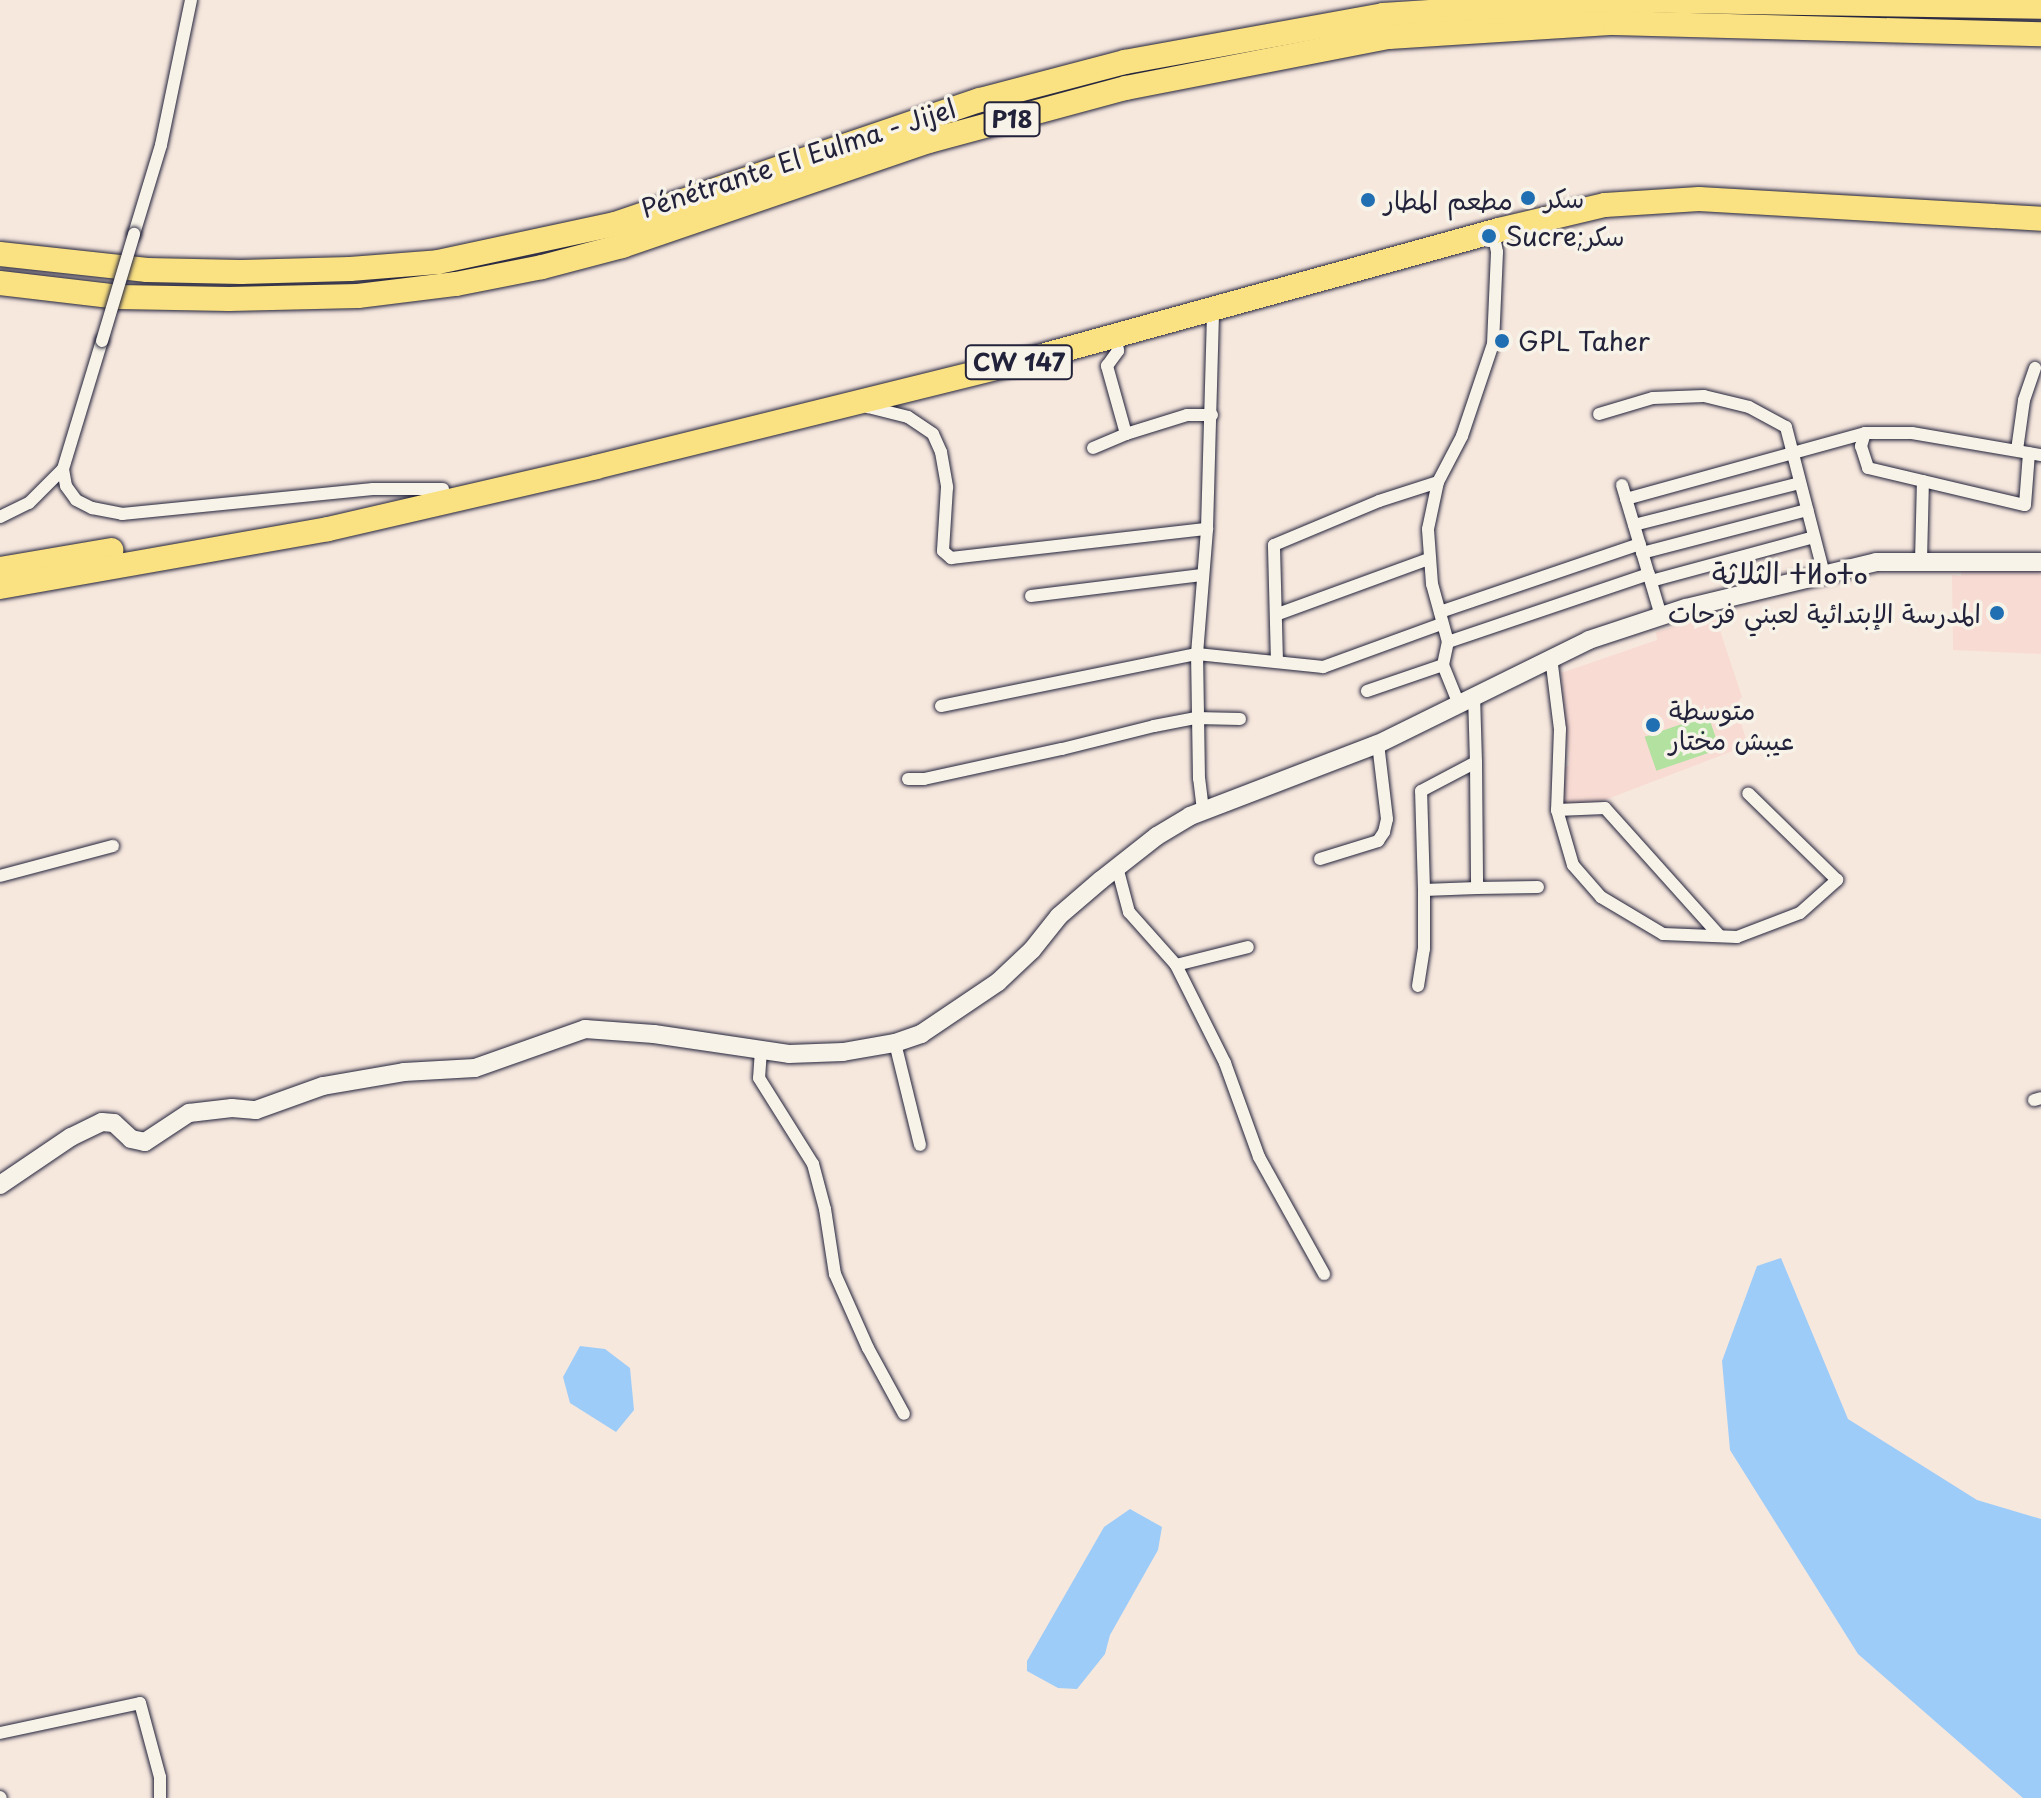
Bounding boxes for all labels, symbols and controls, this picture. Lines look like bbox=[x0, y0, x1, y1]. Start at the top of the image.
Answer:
street label: Pénétrante El Eulma - Jijel bbox=[634, 92, 962, 224]
road number: P18 bbox=[982, 99, 1042, 139]
place label: سكر bbox=[1544, 182, 1584, 214]
place label: مطعم المطار bbox=[1384, 184, 1513, 216]
marker: سكر bbox=[1519, 189, 1537, 207]
marker: مطعم المطار bbox=[1359, 191, 1377, 209]
place label: Sucre;سكر bbox=[1505, 220, 1625, 252]
marker: Sucre;سكر bbox=[1480, 227, 1498, 245]
place label: GPL Taher bbox=[1518, 325, 1651, 357]
marker: GPL Taher bbox=[1493, 332, 1511, 350]
road number: CW 147 bbox=[965, 342, 1073, 382]
district label: الثلاثة ⵜⵍⴰⵜⴰ bbox=[1712, 554, 1868, 590]
place label: المدرسة الإبتدائية لعبني فرحات bbox=[1668, 597, 1981, 629]
marker: المدرسة الإبتدائية لعبني فرحات bbox=[1988, 604, 2006, 622]
place label: متوسطة عيبش مختار bbox=[1669, 694, 1794, 756]
marker: متوسطة عيبش مختار bbox=[1644, 716, 1662, 734]

